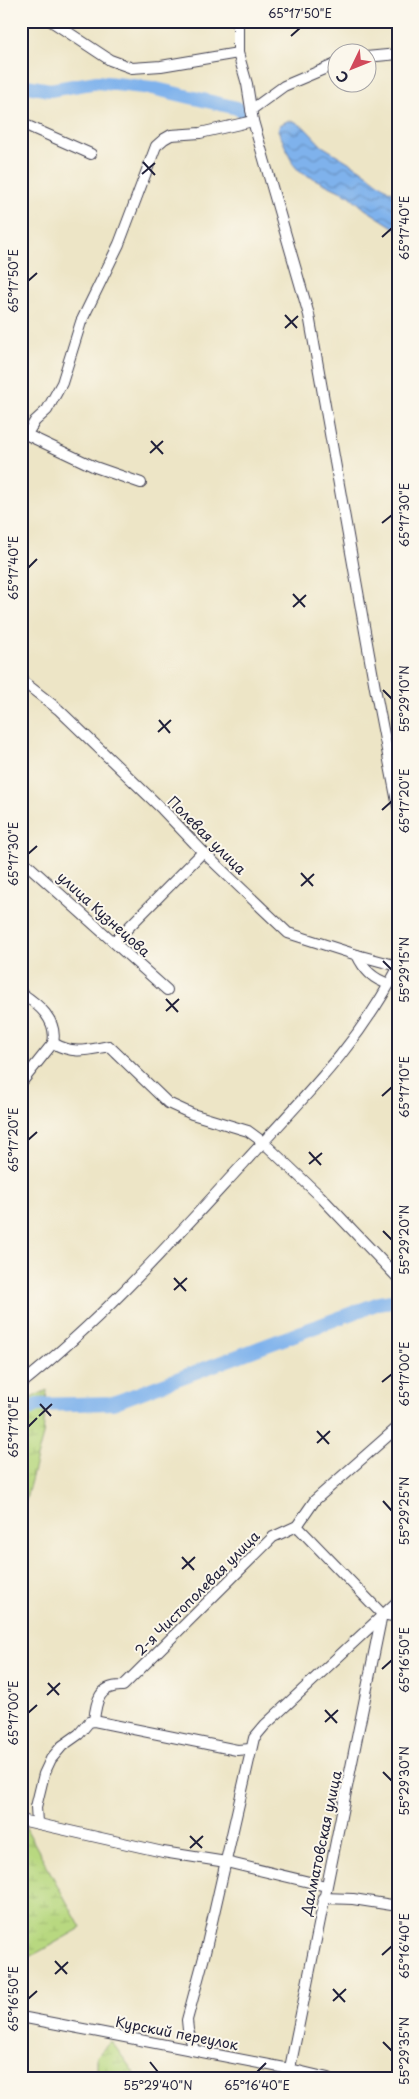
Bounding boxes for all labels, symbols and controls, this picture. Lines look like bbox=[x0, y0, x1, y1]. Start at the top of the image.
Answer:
text: 65°17'50"E bbox=[268, 4, 332, 22]
north arrow bbox=[326, 42, 376, 92]
text: С bbox=[331, 66, 353, 88]
text: 65°17'40"E bbox=[395, 196, 413, 260]
text: 65°17'50"E bbox=[4, 249, 22, 313]
text: 65°17'30"E bbox=[395, 483, 413, 547]
text: 65°17'40"E bbox=[4, 536, 22, 600]
text: 55°29'10"N bbox=[395, 665, 413, 733]
text: 65°17'20"E bbox=[395, 768, 413, 834]
street label: Полевая улица bbox=[163, 791, 251, 879]
text: 65°17'30"E bbox=[4, 822, 22, 886]
street label: улица Кузнецова bbox=[53, 866, 155, 962]
text: 55°29'15"N bbox=[395, 937, 413, 1003]
text: 65°17'10"E bbox=[395, 1056, 413, 1118]
text: 65°17'20"E bbox=[4, 1107, 22, 1173]
text: 55°29'20"N bbox=[395, 1205, 413, 1275]
text: 65°17'00"E bbox=[395, 1341, 413, 1407]
text: 65°17'10"E bbox=[4, 1396, 22, 1458]
text: 55°29'25"N bbox=[395, 1477, 413, 1545]
street label: 2-я Чистополевая улица bbox=[130, 1526, 264, 1660]
text: 65°16'50"E bbox=[395, 1627, 413, 1693]
text: 65°17'00"E bbox=[4, 1680, 22, 1746]
text: 55°29'30"N bbox=[395, 1746, 413, 1816]
street label: Далматовская улица bbox=[295, 1768, 347, 1918]
text: 65°16'40"E bbox=[395, 1913, 413, 1979]
text: 65°16'50"E bbox=[4, 1966, 22, 2032]
street label: Курский переулок bbox=[114, 2011, 241, 2055]
text: 55°29'35"N bbox=[395, 2017, 413, 2085]
text: 55°29'40"N bbox=[123, 2076, 193, 2094]
text: 65°16'40"E bbox=[224, 2076, 290, 2094]

